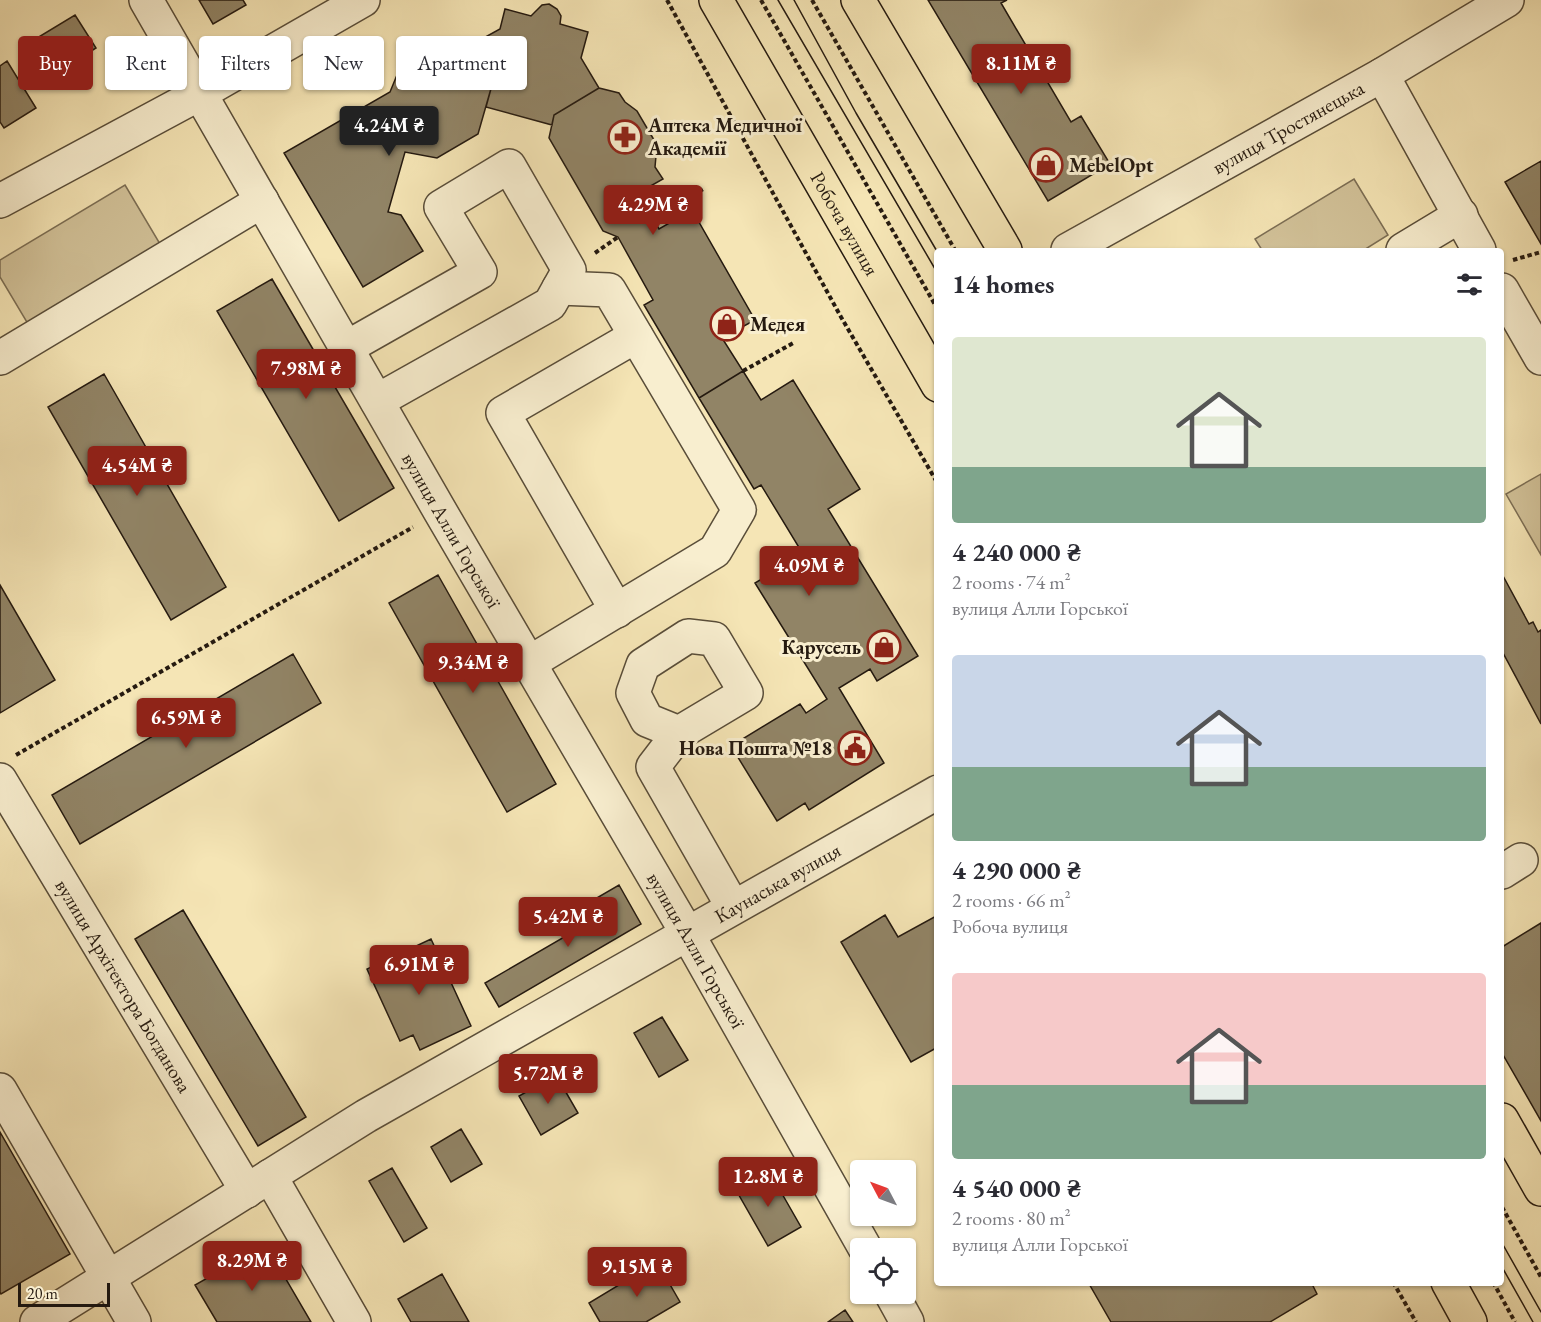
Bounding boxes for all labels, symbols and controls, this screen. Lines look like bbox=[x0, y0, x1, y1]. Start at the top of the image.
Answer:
chip: Buy bbox=[18, 36, 93, 90]
chip: Rent bbox=[105, 36, 187, 90]
chip: Filters bbox=[199, 36, 291, 90]
chip: New bbox=[303, 36, 384, 90]
chip: Apartment bbox=[396, 36, 527, 90]
pin: 8.11M ₴ bbox=[966, 44, 1076, 95]
text: 8.11M ₴ bbox=[986, 50, 1056, 76]
street label: вулиця Тростянецька bbox=[1208, 75, 1369, 180]
pin: 4.24M ₴ bbox=[334, 106, 444, 157]
text: 4.24M ₴ bbox=[354, 112, 424, 138]
place label: Аптека Медичної Академії bbox=[647, 112, 803, 161]
pharmacy icon: Аптека Медичної Академії bbox=[607, 119, 643, 155]
shop icon: MebelOpt bbox=[1028, 147, 1064, 183]
place label: MebelOpt bbox=[1069, 152, 1154, 178]
street label: Робоча вулиця bbox=[805, 167, 885, 280]
pin: 4.29M ₴ bbox=[598, 185, 708, 236]
text: 4.29M ₴ bbox=[618, 191, 688, 217]
text: 14 homes bbox=[952, 267, 1054, 301]
icon: filters bbox=[1453, 268, 1486, 301]
shop icon: Медея bbox=[709, 306, 745, 342]
place label: Медея bbox=[750, 311, 805, 337]
pin: 7.98M ₴ bbox=[251, 349, 361, 400]
text: 7.98M ₴ bbox=[271, 355, 341, 381]
icon: home bbox=[1165, 376, 1273, 484]
pin: 4.54M ₴ bbox=[82, 446, 192, 497]
street label: вулиця Алли Горської bbox=[396, 448, 508, 614]
text: 4.54M ₴ bbox=[102, 452, 172, 478]
text: 4 240 000 ₴ bbox=[952, 535, 1081, 569]
pin: 4.09M ₴ bbox=[754, 546, 864, 597]
text: 4.09M ₴ bbox=[774, 552, 844, 578]
text: 2 rooms · 74 m² bbox=[952, 569, 1071, 595]
text: вулиця Алли Горської bbox=[952, 595, 1128, 621]
shop icon: Карусель bbox=[866, 629, 902, 665]
place label: Карусель bbox=[782, 634, 861, 660]
pin: 9.34M ₴ bbox=[418, 643, 528, 694]
text: 9.34M ₴ bbox=[438, 649, 508, 675]
icon: home bbox=[1165, 694, 1273, 802]
pin: 6.59M ₴ bbox=[131, 698, 241, 749]
text: 6.59M ₴ bbox=[151, 704, 221, 730]
public building icon: Нова Пошта №18 bbox=[837, 730, 873, 766]
place label: Нова Пошта №18 bbox=[679, 735, 832, 761]
street label: Каунаська вулиця bbox=[710, 837, 845, 929]
text: 4 290 000 ₴ bbox=[952, 853, 1081, 887]
street label: вулиця Алли Горської bbox=[641, 867, 752, 1034]
street label: вулиця Архітектора Богданова bbox=[49, 874, 198, 1097]
text: 2 rooms · 66 m² bbox=[952, 887, 1071, 913]
pin: 5.42M ₴ bbox=[513, 897, 623, 948]
text: 5.42M ₴ bbox=[533, 903, 603, 929]
text: Робоча вулиця bbox=[952, 913, 1068, 939]
pin: 6.91M ₴ bbox=[364, 945, 474, 996]
text: 6.91M ₴ bbox=[384, 951, 454, 977]
icon: home bbox=[1165, 1012, 1273, 1120]
pin: 5.72M ₴ bbox=[493, 1054, 603, 1105]
text: 5.72M ₴ bbox=[513, 1060, 583, 1086]
pin: 12.8M ₴ bbox=[713, 1157, 823, 1208]
north arrow bbox=[850, 1160, 916, 1226]
map controls bbox=[850, 1160, 916, 1304]
text: 12.8M ₴ bbox=[733, 1163, 803, 1189]
text: 4 540 000 ₴ bbox=[952, 1171, 1081, 1205]
text: 2 rooms · 80 m² bbox=[952, 1205, 1071, 1231]
text: вулиця Алли Горської bbox=[952, 1231, 1128, 1257]
button: locate bbox=[850, 1238, 916, 1304]
pin: 8.29M ₴ bbox=[197, 1241, 307, 1292]
text: 8.29M ₴ bbox=[217, 1247, 287, 1273]
pin: 9.15M ₴ bbox=[582, 1247, 692, 1298]
text: 9.15M ₴ bbox=[602, 1253, 672, 1279]
scale bar bbox=[18, 1280, 110, 1308]
text: 20 m bbox=[27, 1283, 58, 1304]

